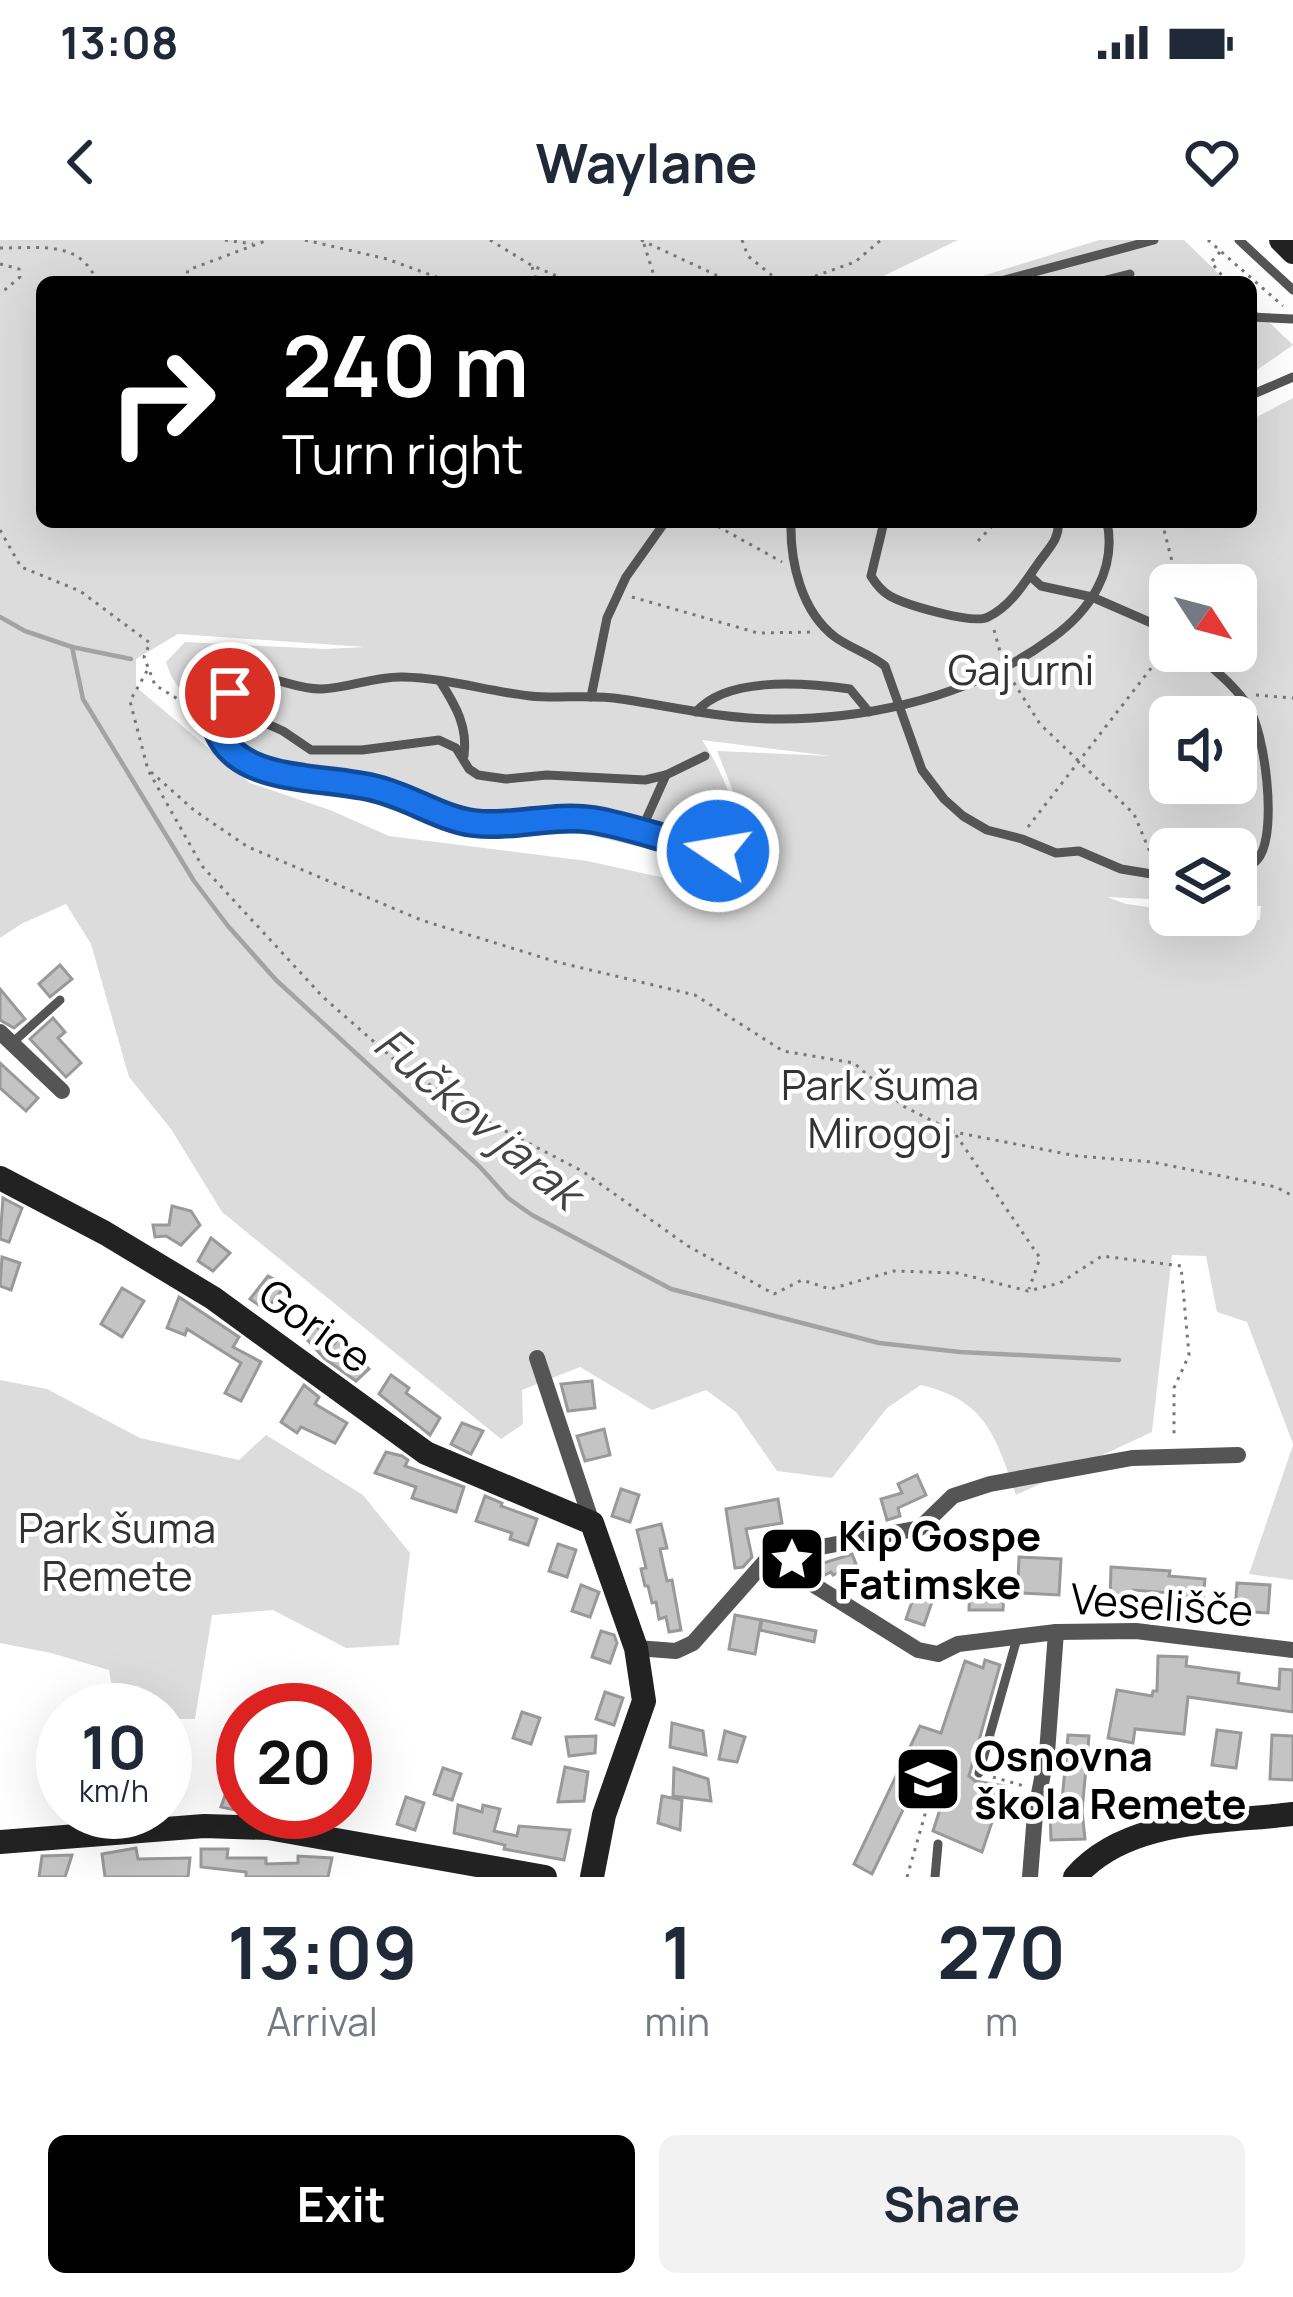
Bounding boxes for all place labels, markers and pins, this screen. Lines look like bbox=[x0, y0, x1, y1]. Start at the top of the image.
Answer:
pin bbox=[179, 642, 281, 744]
place label: Kip Gospe Fatimske bbox=[838, 1506, 1041, 1612]
place icon: Kip Gospe Fatimske bbox=[757, 1524, 827, 1594]
place label: Osnovna škola Remete bbox=[974, 1726, 1247, 1832]
school or university icon: Osnovna škola Remete bbox=[893, 1744, 963, 1814]

